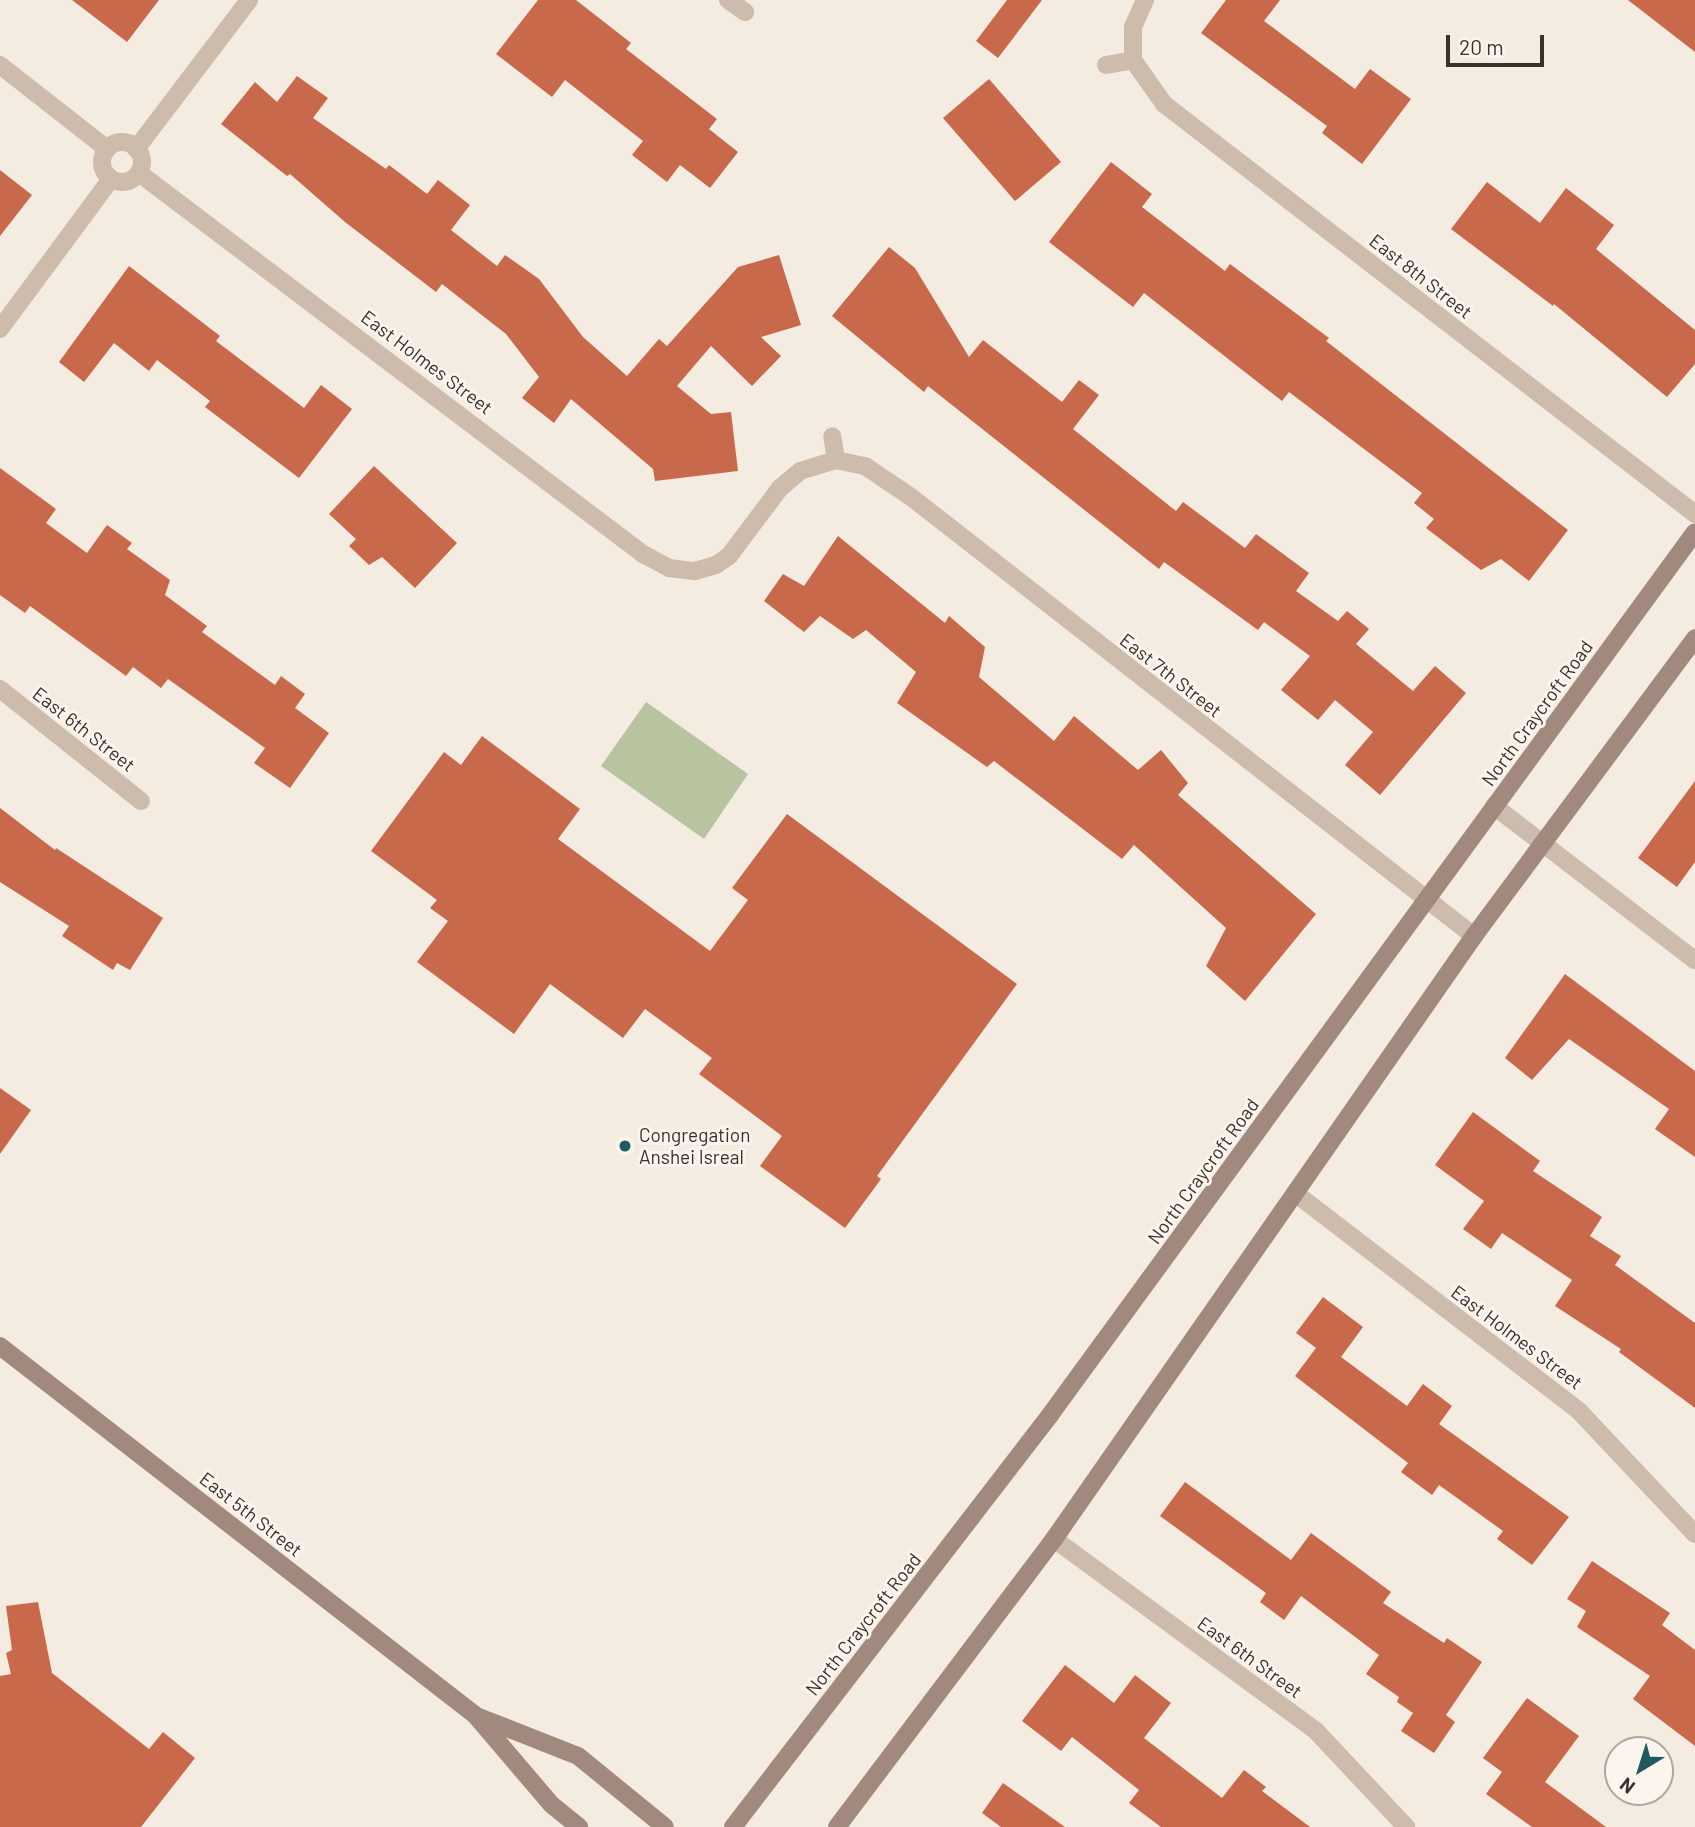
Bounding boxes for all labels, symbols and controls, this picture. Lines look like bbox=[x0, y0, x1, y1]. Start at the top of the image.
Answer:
scale bar bbox=[1450, 21, 1548, 65]
text: 20 m bbox=[1459, 34, 1504, 59]
street label: East 8th Street bbox=[1365, 229, 1477, 323]
street label: East Holmes Street bbox=[357, 305, 497, 419]
street label: East 7th Street bbox=[1116, 628, 1226, 722]
street label: North Craycroft Road bbox=[1477, 636, 1597, 790]
street label: East 6th Street bbox=[28, 682, 140, 776]
street label: North Craycroft Road bbox=[1143, 1094, 1263, 1248]
place label: Congregation Anshei Isreal bbox=[639, 1124, 750, 1168]
marker: Congregation Anshei Isreal bbox=[617, 1138, 633, 1154]
street label: East Holmes Street bbox=[1447, 1280, 1587, 1394]
street label: East 5th Street bbox=[195, 1467, 307, 1561]
street label: North Craycroft Road bbox=[800, 1548, 926, 1700]
street label: East 6th Street bbox=[1193, 1611, 1307, 1703]
north arrow bbox=[1604, 1736, 1674, 1806]
text: N bbox=[1615, 1773, 1639, 1799]

